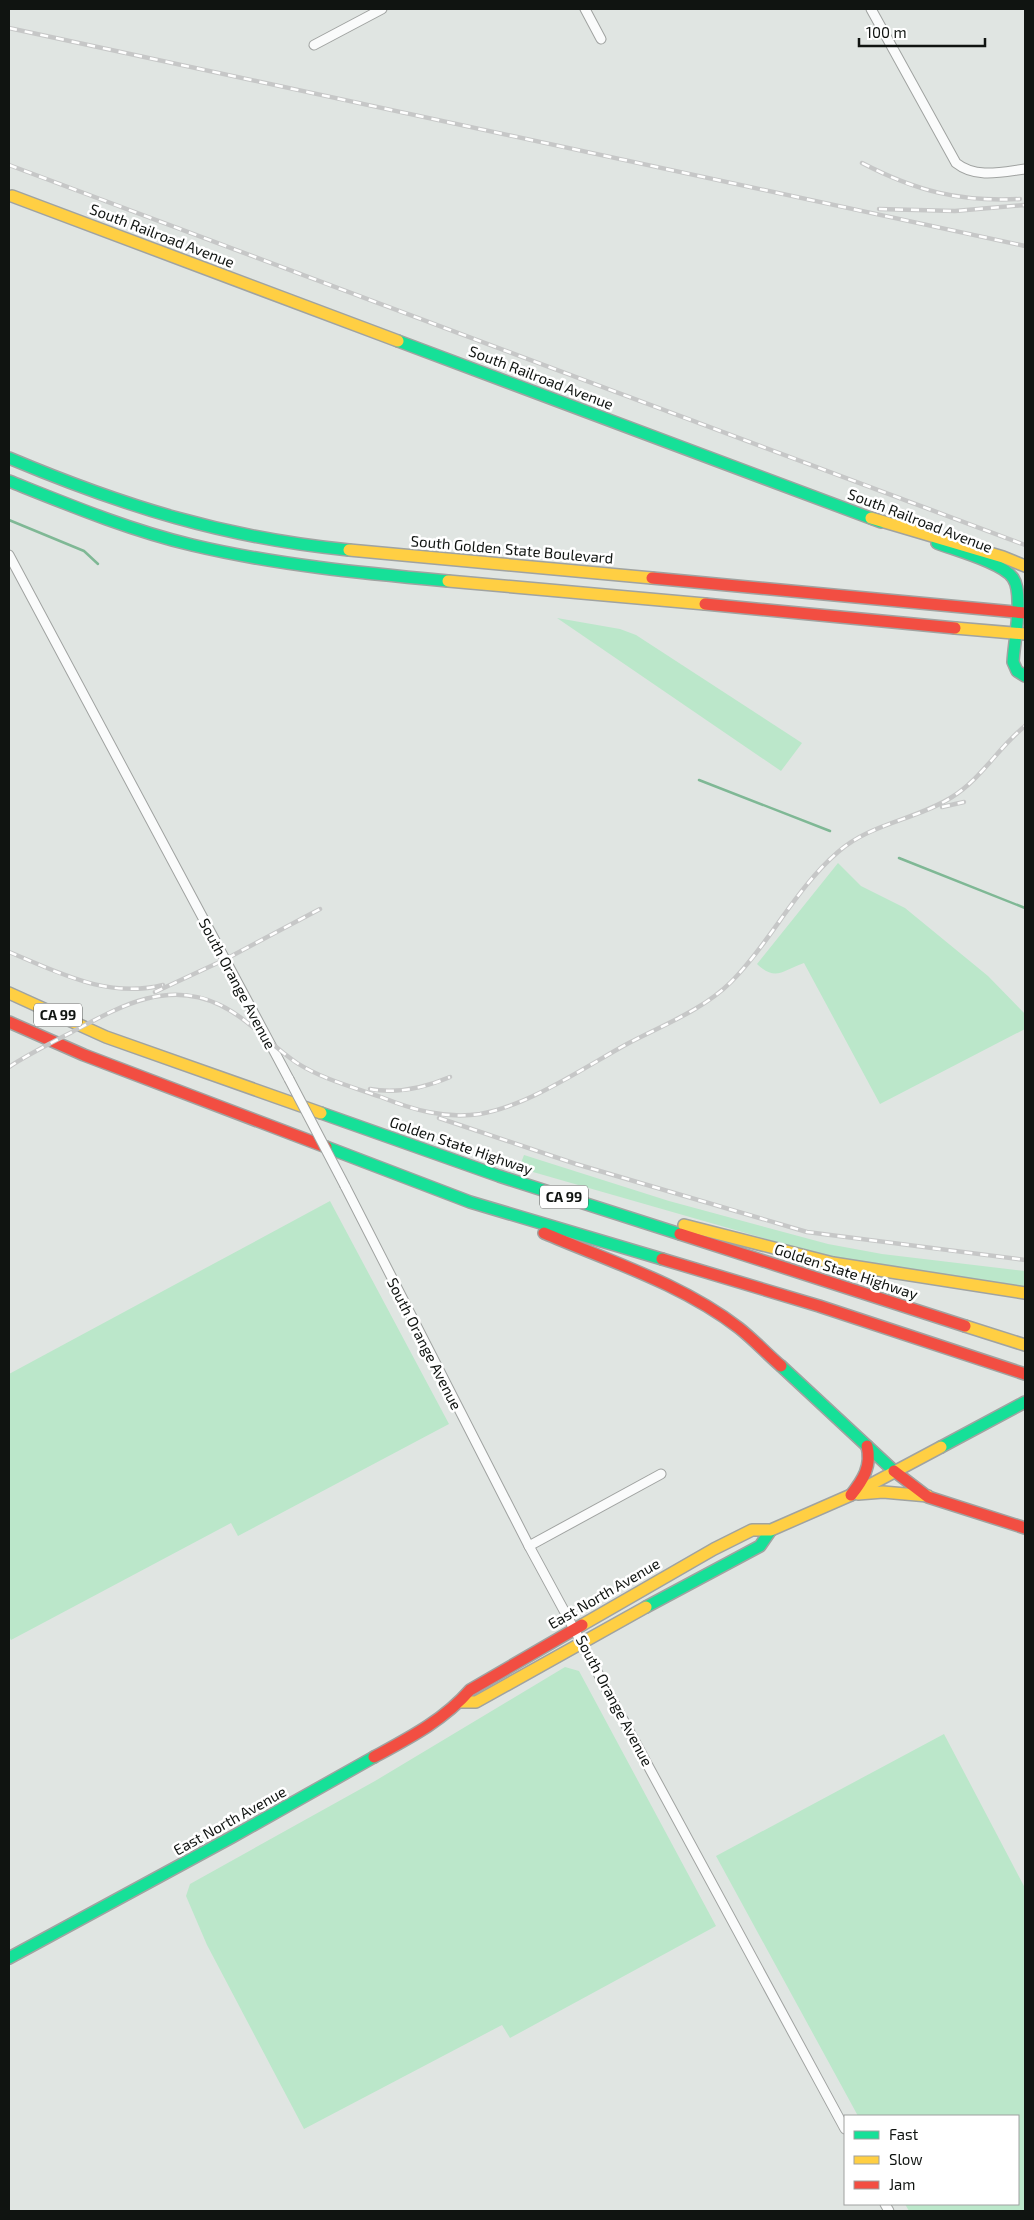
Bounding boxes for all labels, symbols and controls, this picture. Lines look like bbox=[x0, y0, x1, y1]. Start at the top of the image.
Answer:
scale bar bbox=[859, 15, 985, 47]
text: 100 m bbox=[866, 23, 907, 41]
street label: South Railroad Avenue bbox=[88, 199, 237, 271]
street label: South Railroad Avenue bbox=[467, 341, 616, 413]
street label: South Railroad Avenue bbox=[846, 484, 995, 556]
street label: South Golden State Boulevard bbox=[410, 531, 614, 567]
street label: South Orange Avenue bbox=[196, 915, 280, 1052]
road number: CA 99 bbox=[34, 1004, 82, 1026]
street label: Golden State Highway bbox=[388, 1112, 535, 1178]
road number: CA 99 bbox=[540, 1186, 588, 1208]
street label: Golden State Highway bbox=[772, 1239, 920, 1303]
street label: South Orange Avenue bbox=[384, 1274, 466, 1413]
street label: East North Avenue bbox=[544, 1554, 663, 1632]
street label: South Orange Avenue bbox=[573, 1632, 657, 1769]
street label: East North Avenue bbox=[170, 1782, 289, 1859]
legend bbox=[844, 2115, 1019, 2205]
text: Fast bbox=[889, 2125, 919, 2143]
text: Slow bbox=[889, 2150, 923, 2168]
text: Jam bbox=[889, 2175, 915, 2193]

